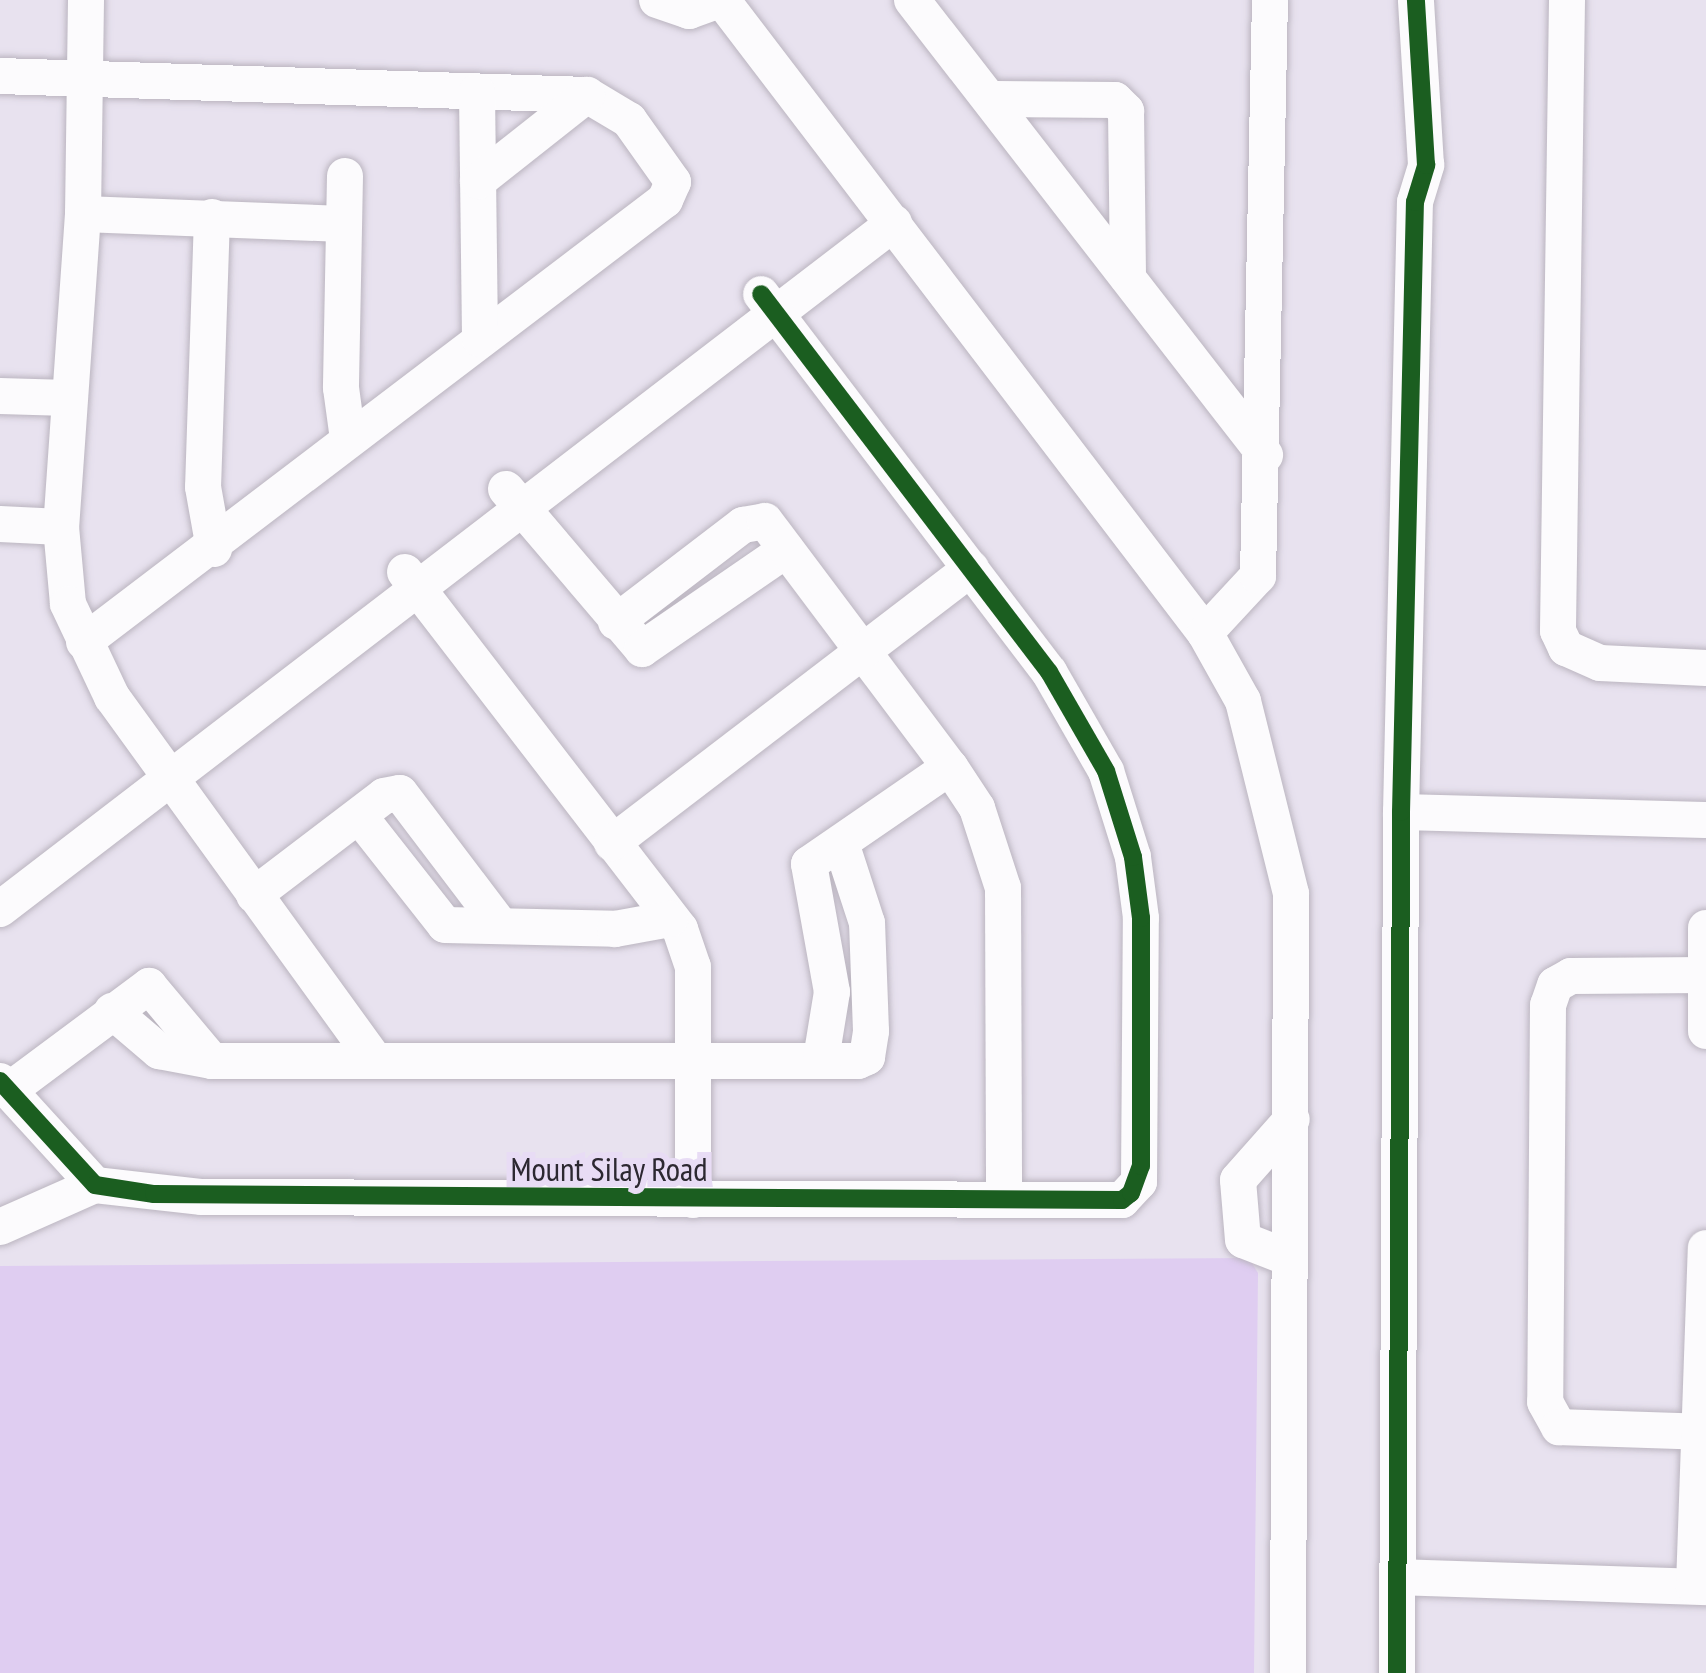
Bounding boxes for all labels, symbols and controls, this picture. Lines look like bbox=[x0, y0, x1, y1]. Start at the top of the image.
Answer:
street label: Mount Silay Road bbox=[510, 1149, 708, 1189]

